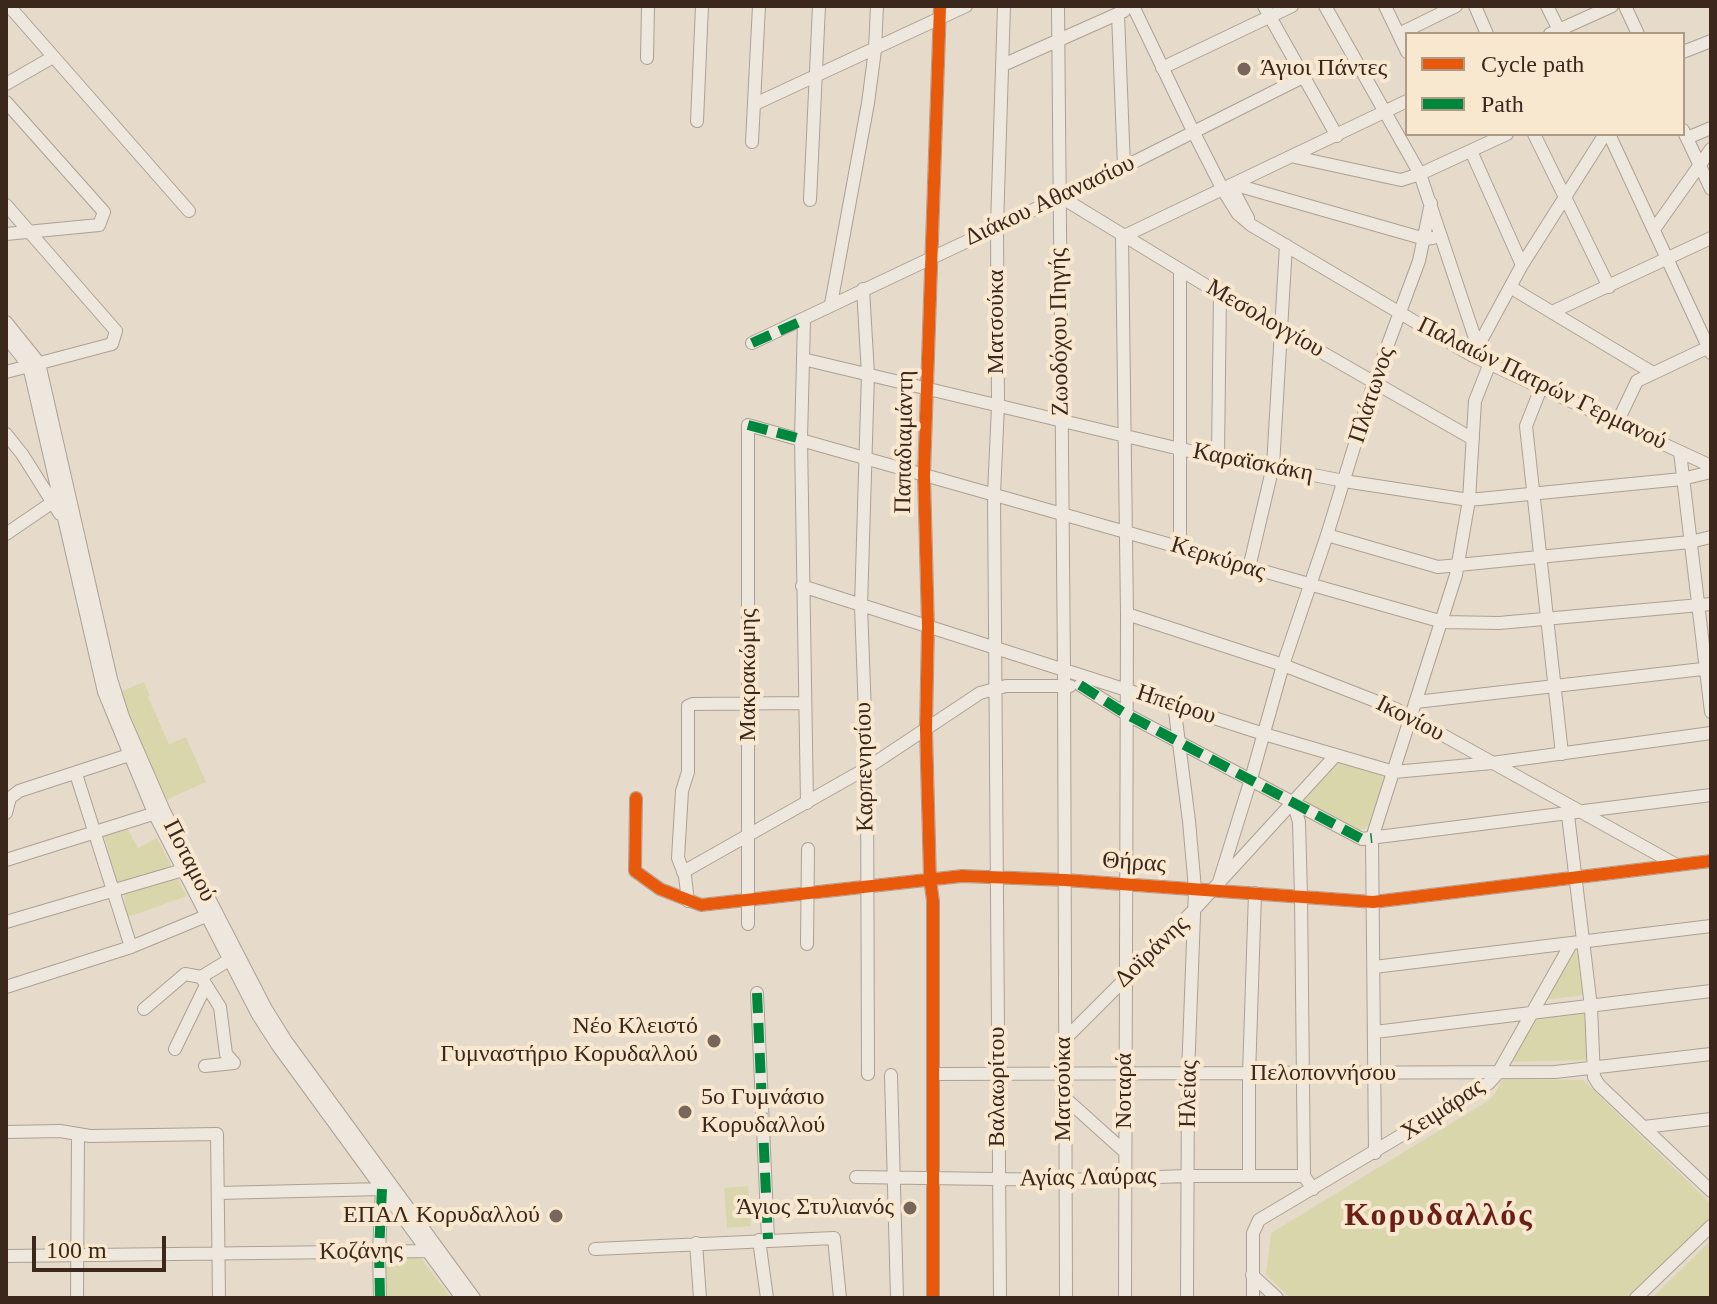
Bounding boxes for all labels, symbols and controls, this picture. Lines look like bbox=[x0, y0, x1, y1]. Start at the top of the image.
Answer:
legend bbox=[1405, 32, 1685, 136]
text: Cycle path bbox=[1481, 51, 1584, 77]
place label: Άγιοι Πάντες bbox=[1260, 55, 1387, 83]
marker: Άγιοι Πάντες bbox=[1235, 60, 1253, 78]
text: Path bbox=[1481, 91, 1524, 117]
street label: Διάκου Αθανασίου bbox=[961, 149, 1139, 253]
street label: Ζωοδόχου Πηγής bbox=[1044, 248, 1076, 416]
street label: Ματσούκα bbox=[983, 270, 1011, 374]
street label: Μεσολογγίου bbox=[1201, 274, 1329, 364]
street label: Παλαιών Πατρών Γερμανού bbox=[1413, 311, 1671, 457]
street label: Πλάτωνος bbox=[1343, 343, 1401, 447]
street label: Παπαδιαμάντη bbox=[889, 370, 921, 514]
street label: Καραϊσκάκη bbox=[1190, 437, 1316, 489]
street label: Κερκύρας bbox=[1167, 531, 1269, 587]
street label: Μακρακώμης bbox=[735, 608, 763, 742]
street label: Ηπείρου bbox=[1133, 679, 1219, 731]
street label: Ικονίου bbox=[1371, 690, 1449, 748]
street label: Καρπενησίου bbox=[849, 702, 881, 832]
street label: Ποταμού bbox=[156, 815, 222, 907]
street label: Θήρας bbox=[1101, 846, 1167, 880]
street label: Δοϊράνης bbox=[1109, 910, 1195, 994]
place label: Νέο Κλειστό Γυμναστήριο Κορυδαλλού bbox=[440, 1013, 698, 1069]
street label: Βαλαωρίτου bbox=[984, 1027, 1012, 1147]
marker: Νέο Κλειστό Γυμναστήριο Κορυδαλλού bbox=[705, 1032, 723, 1050]
street label: Ματσούκα bbox=[1050, 1037, 1078, 1141]
street label: Νοταρά bbox=[1111, 1053, 1139, 1129]
street label: Ηλείας bbox=[1174, 1060, 1204, 1128]
street label: Πελοποννήσου bbox=[1250, 1060, 1396, 1088]
street label: Χειμάρας bbox=[1396, 1072, 1490, 1148]
place label: 5ο Γυμνάσιο Κορυδαλλού bbox=[701, 1084, 825, 1140]
marker: 5ο Γυμνάσιο Κορυδαλλού bbox=[676, 1103, 694, 1121]
street label: Αγίας Λαύρας bbox=[1019, 1162, 1157, 1194]
place label: Άγιος Στυλιανός bbox=[736, 1194, 894, 1222]
district label: Κορυδαλλός bbox=[1344, 1198, 1534, 1236]
marker: Άγιος Στυλιανός bbox=[901, 1199, 919, 1217]
place label: ΕΠΑΛ Κορυδαλλού bbox=[343, 1202, 540, 1230]
marker: ΕΠΑΛ Κορυδαλλού bbox=[547, 1207, 565, 1225]
scale bar bbox=[36, 1220, 170, 1270]
text: 100 m bbox=[46, 1237, 107, 1263]
street label: Κοζάνης bbox=[319, 1237, 403, 1267]

